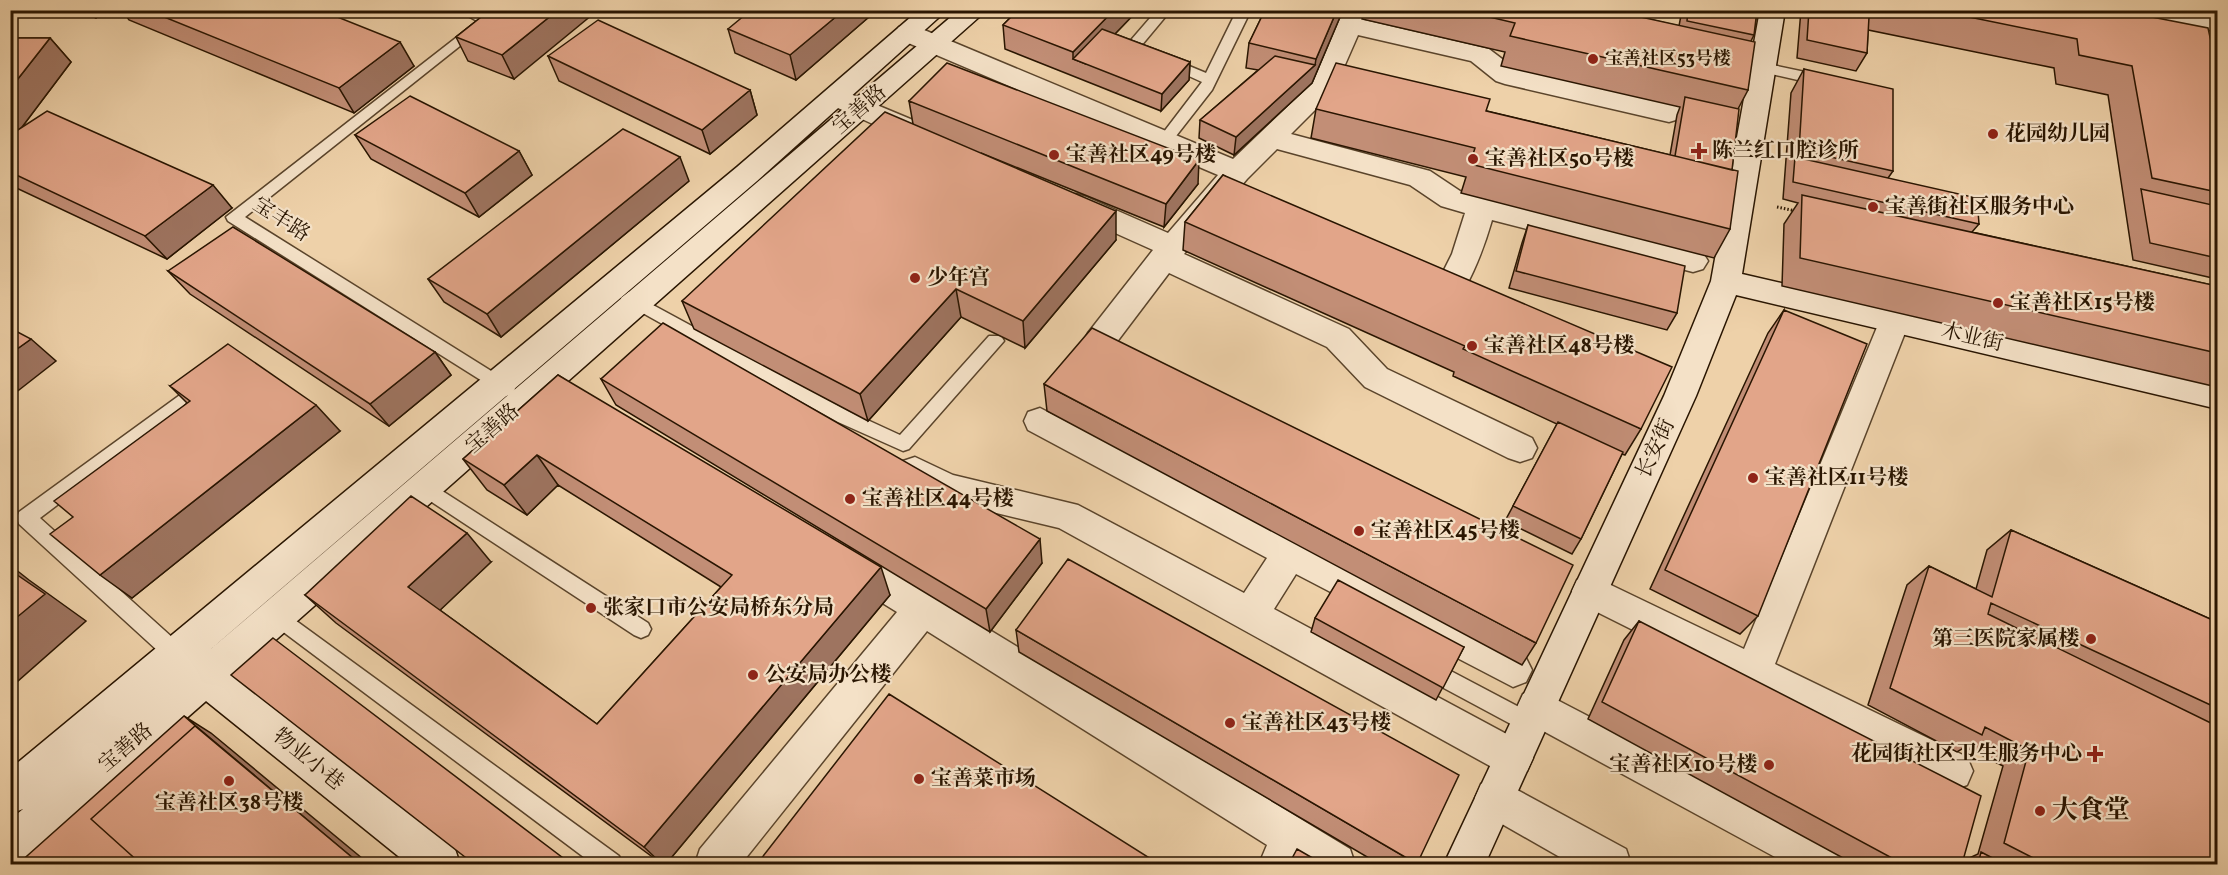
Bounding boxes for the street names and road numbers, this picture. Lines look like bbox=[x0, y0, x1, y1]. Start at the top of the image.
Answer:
street label: 宝善路 bbox=[827, 78, 893, 142]
street label: 宝丰路 bbox=[247, 191, 315, 249]
street label: 木业街 bbox=[1938, 317, 2006, 359]
street label: 宝善路 bbox=[460, 397, 526, 461]
street label: 长安街 bbox=[1630, 414, 1682, 484]
street label: 宝善路 bbox=[93, 717, 159, 779]
street label: 物业小巷 bbox=[266, 722, 350, 798]

